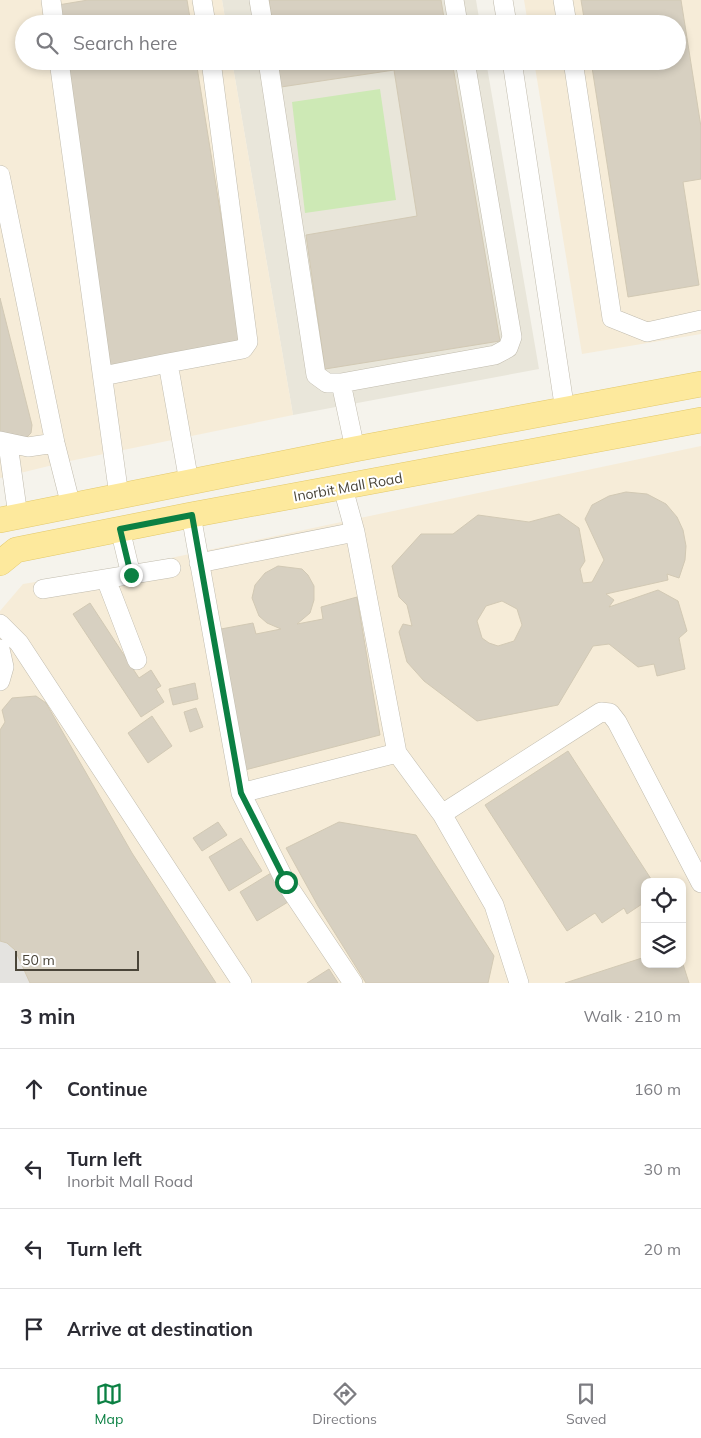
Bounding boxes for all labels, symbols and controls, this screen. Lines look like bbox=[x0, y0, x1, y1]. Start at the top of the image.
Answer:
search box bbox=[15, 15, 686, 70]
icon: search bbox=[33, 29, 61, 57]
text: Search here bbox=[73, 31, 177, 55]
street label: Inorbit Mall Road bbox=[292, 469, 404, 505]
route end bbox=[120, 564, 143, 587]
route start bbox=[275, 871, 298, 894]
map controls bbox=[641, 878, 686, 968]
button: locate bbox=[641, 878, 686, 923]
button: layers bbox=[641, 923, 686, 968]
scale bar bbox=[15, 948, 139, 971]
text: 50 m bbox=[22, 951, 55, 969]
text: 3 min bbox=[20, 1003, 75, 1029]
text: Walk · 210 m bbox=[583, 1006, 681, 1026]
icon: ahead bbox=[20, 1075, 48, 1103]
text: Continue bbox=[67, 1077, 147, 1101]
text: 160 m bbox=[634, 1079, 681, 1099]
text: Turn left bbox=[67, 1147, 142, 1171]
icon: left bbox=[20, 1155, 48, 1183]
text: 30 m bbox=[644, 1159, 681, 1179]
text: Inorbit Mall Road bbox=[67, 1171, 193, 1191]
icon: left bbox=[20, 1235, 48, 1263]
text: Turn left bbox=[67, 1237, 142, 1261]
text: 20 m bbox=[644, 1239, 681, 1259]
icon: arrive bbox=[20, 1315, 48, 1343]
text: Arrive at destination bbox=[67, 1317, 253, 1341]
tab: Map bbox=[95, 1380, 123, 1428]
tab: Directions bbox=[312, 1380, 377, 1428]
tab: Saved bbox=[566, 1380, 606, 1428]

